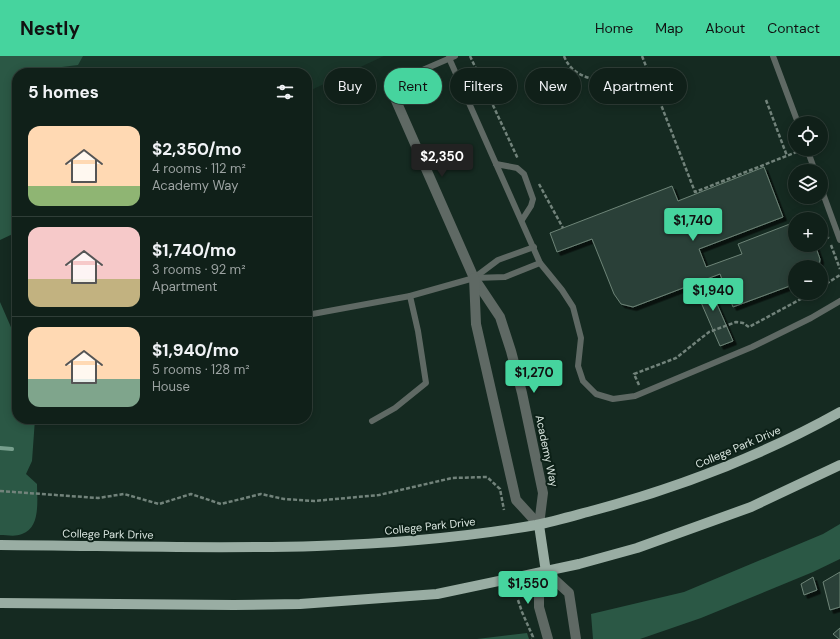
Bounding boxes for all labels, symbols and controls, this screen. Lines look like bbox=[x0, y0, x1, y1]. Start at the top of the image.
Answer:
text: Nestly bbox=[20, 16, 80, 41]
text: Home bbox=[595, 19, 633, 37]
text: Map bbox=[655, 19, 683, 37]
text: About bbox=[705, 19, 745, 37]
text: Contact bbox=[767, 19, 820, 37]
chip: Buy bbox=[324, 68, 376, 104]
chip: Rent bbox=[384, 68, 442, 104]
chip: Filters bbox=[450, 68, 517, 104]
chip: New bbox=[525, 68, 581, 104]
chip: Apartment bbox=[589, 68, 687, 104]
text: 5 homes bbox=[28, 81, 99, 103]
icon: filters bbox=[274, 81, 296, 103]
map controls bbox=[788, 116, 828, 300]
button: locate bbox=[788, 116, 828, 156]
text: $2,350/mo bbox=[152, 138, 242, 160]
icon: home bbox=[60, 142, 108, 190]
pin: $2,350 bbox=[409, 144, 475, 178]
text: $2,350 bbox=[420, 148, 464, 165]
text: 4 rooms · 112 m² bbox=[152, 160, 246, 177]
button: layers bbox=[788, 164, 828, 204]
text: Academy Way bbox=[152, 177, 238, 194]
pin: $1,740 bbox=[660, 208, 726, 242]
text: $1,740 bbox=[673, 212, 713, 229]
button: + bbox=[788, 212, 828, 252]
text: $1,740/mo bbox=[152, 239, 237, 261]
icon: home bbox=[60, 243, 108, 291]
button: − bbox=[788, 260, 828, 300]
text: 3 rooms · 92 m² bbox=[152, 261, 245, 278]
text: Apartment bbox=[152, 278, 217, 295]
pin: $1,940 bbox=[680, 278, 746, 312]
text: $1,940 bbox=[692, 282, 734, 299]
text: $1,940/mo bbox=[152, 339, 239, 361]
icon: home bbox=[60, 343, 108, 391]
pin: $1,270 bbox=[501, 360, 567, 394]
text: 5 rooms · 128 m² bbox=[152, 361, 250, 378]
text: $1,270 bbox=[514, 364, 554, 381]
text: House bbox=[152, 378, 190, 395]
street label: Academy Way bbox=[533, 414, 561, 488]
street label: College Park Drive bbox=[693, 423, 783, 471]
street label: College Park Drive bbox=[384, 514, 476, 538]
street label: College Park Drive bbox=[62, 526, 154, 542]
pin: $1,550 bbox=[495, 571, 561, 605]
text: $1,550 bbox=[507, 575, 549, 592]

